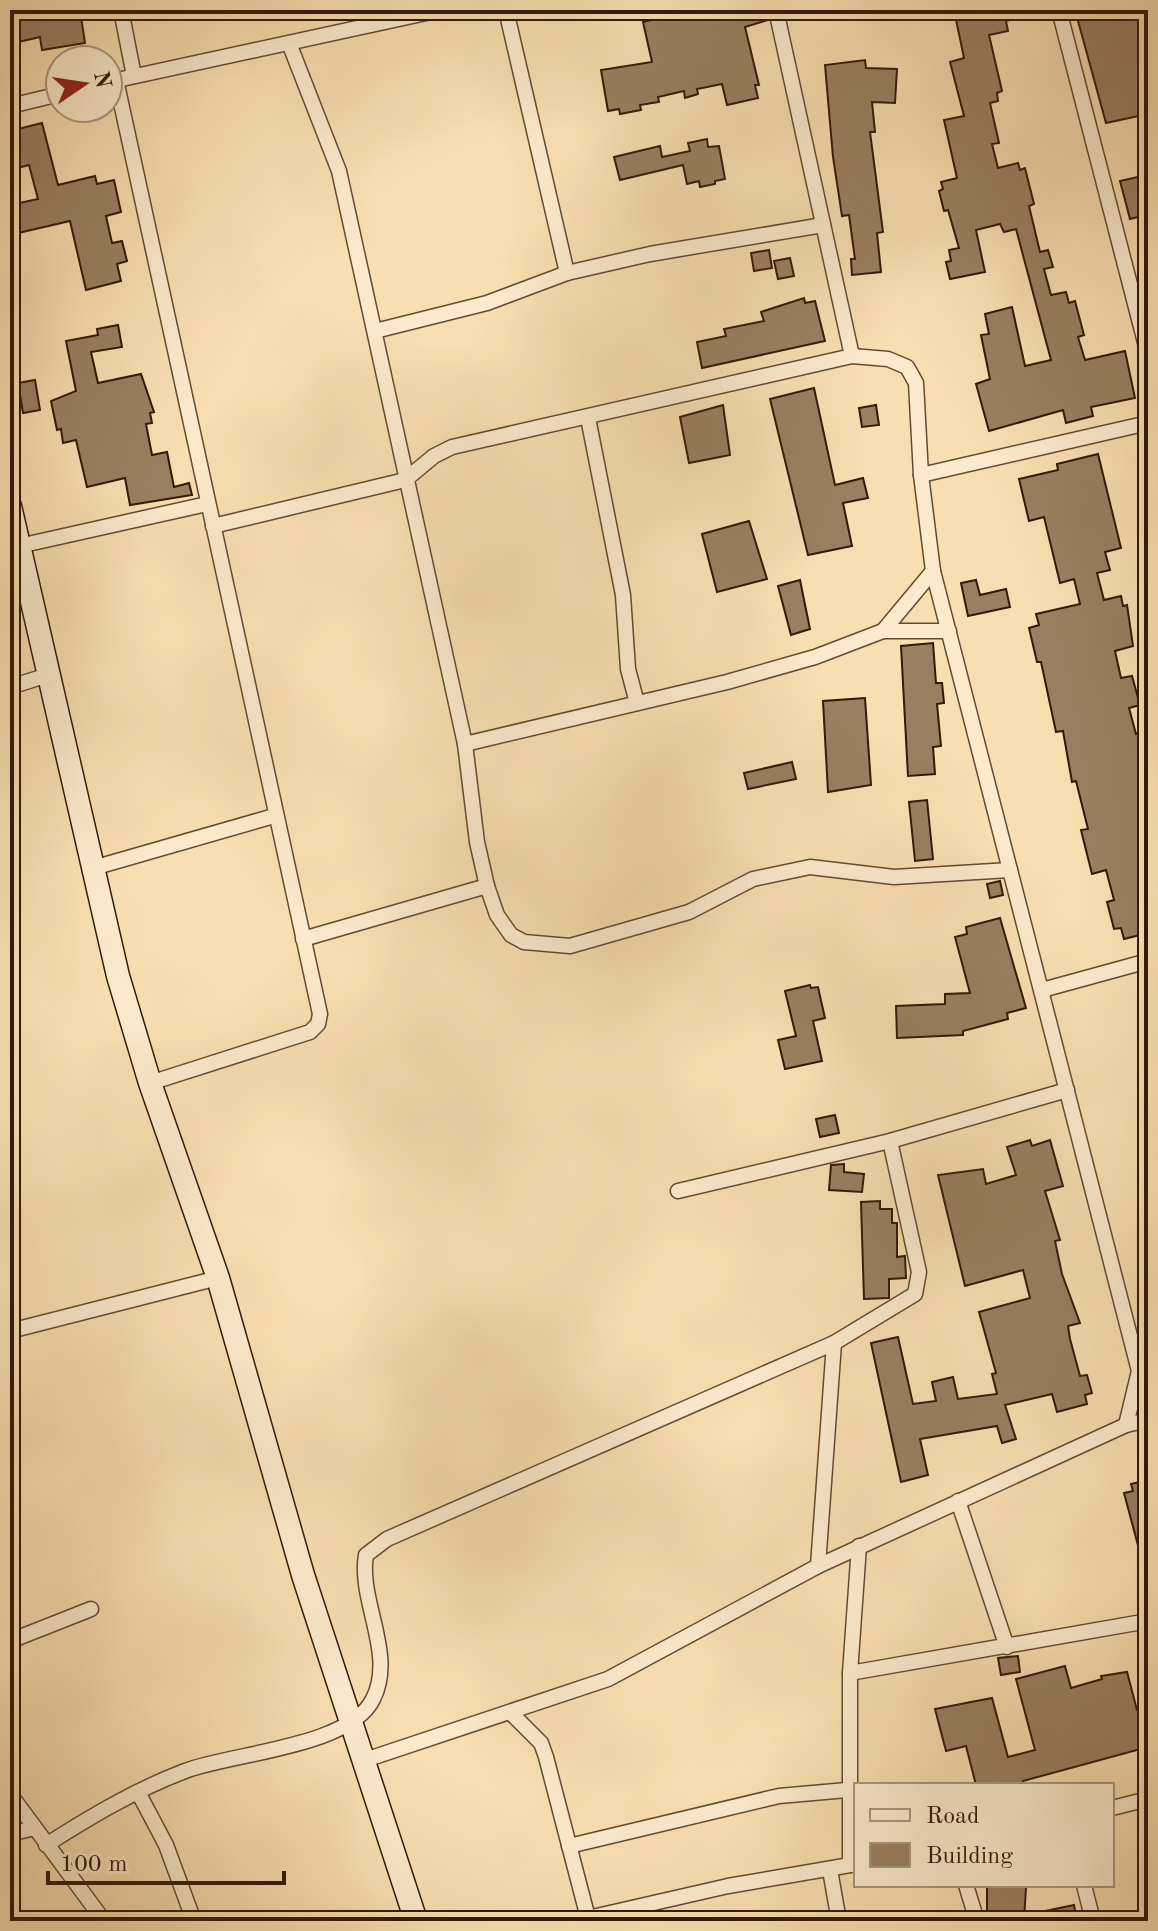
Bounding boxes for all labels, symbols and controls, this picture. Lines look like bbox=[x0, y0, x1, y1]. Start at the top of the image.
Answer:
north arrow bbox=[44, 44, 124, 124]
text: N bbox=[89, 69, 114, 91]
legend bbox=[854, 1783, 1114, 1887]
text: Road bbox=[926, 1805, 979, 1829]
scale bar bbox=[48, 1835, 284, 1885]
text: Building bbox=[926, 1845, 1013, 1869]
text: 100 m bbox=[60, 1853, 128, 1877]

